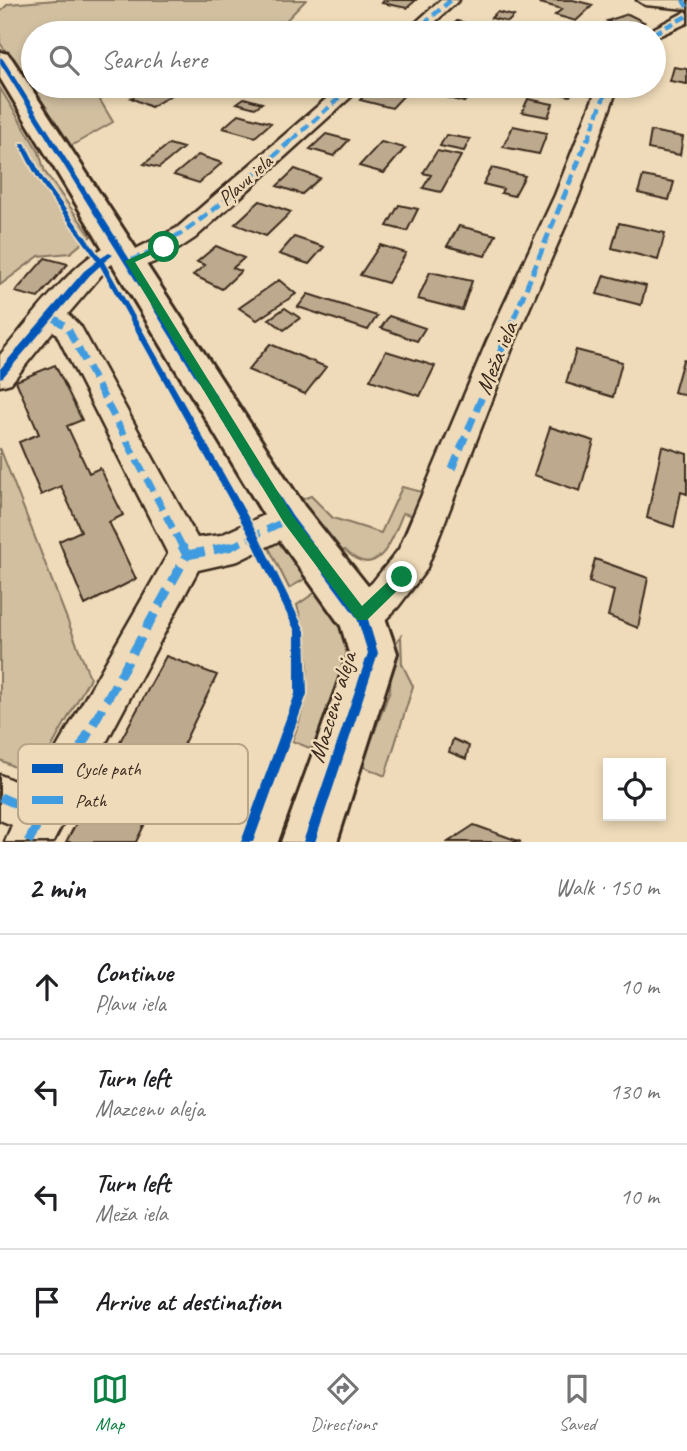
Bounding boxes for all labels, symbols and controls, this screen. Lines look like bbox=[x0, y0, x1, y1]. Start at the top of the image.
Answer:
search box bbox=[21, 21, 666, 98]
icon: search bbox=[45, 41, 83, 79]
text: Search here bbox=[101, 43, 207, 76]
street label: Pļavu iela bbox=[212, 148, 279, 211]
route start bbox=[148, 231, 179, 262]
street label: Meža iela bbox=[468, 316, 525, 399]
route end bbox=[386, 561, 417, 592]
street label: Mazcenu aleja bbox=[301, 646, 364, 766]
legend bbox=[18, 744, 248, 824]
text: Cycle path bbox=[75, 757, 141, 781]
map controls bbox=[603, 758, 666, 821]
button: locate bbox=[603, 758, 666, 821]
text: Path bbox=[75, 789, 108, 813]
text: 2 min bbox=[28, 869, 85, 907]
text: Walk · 150 m bbox=[555, 873, 659, 902]
text: Continue bbox=[95, 956, 173, 989]
icon: ahead bbox=[28, 968, 66, 1006]
text: 10 m bbox=[620, 972, 659, 1001]
text: Pļavu iela bbox=[95, 989, 166, 1018]
text: Turn left bbox=[95, 1061, 170, 1094]
icon: left bbox=[28, 1073, 66, 1111]
text: 130 m bbox=[610, 1077, 659, 1106]
text: Mazcenu aleja bbox=[95, 1094, 204, 1123]
text: Turn left bbox=[95, 1166, 170, 1199]
icon: left bbox=[28, 1178, 66, 1216]
text: 10 m bbox=[620, 1182, 659, 1211]
text: Meža iela bbox=[95, 1199, 168, 1228]
icon: arrive bbox=[28, 1283, 66, 1321]
text: Arrive at destination bbox=[95, 1285, 281, 1318]
tab: Map bbox=[91, 1370, 129, 1436]
tab: Directions bbox=[310, 1370, 377, 1436]
tab: Saved bbox=[558, 1370, 596, 1436]

